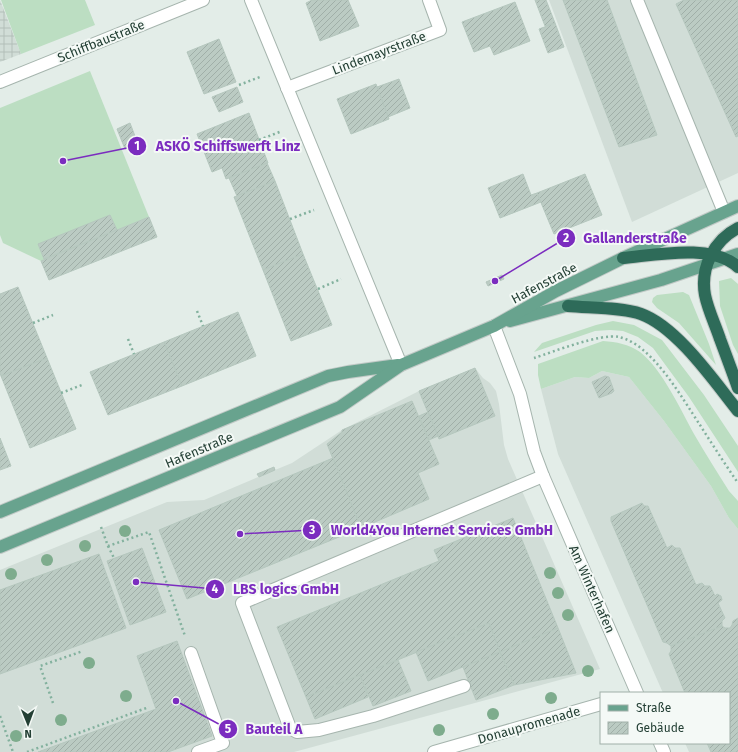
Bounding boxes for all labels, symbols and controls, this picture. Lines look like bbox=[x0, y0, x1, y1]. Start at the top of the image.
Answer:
street label: Schiffbaustraße bbox=[55, 17, 147, 65]
street label: Lindemayrstraße bbox=[330, 28, 428, 78]
callout: ASKÖ Schiffswerft Linz bbox=[127, 133, 308, 159]
text: ASKÖ Schiffswerft Linz bbox=[155, 137, 301, 155]
text: 1 bbox=[134, 139, 140, 153]
callout: Gallanderstraße bbox=[556, 225, 695, 251]
text: Gallanderstraße bbox=[583, 230, 687, 247]
text: 2 bbox=[563, 231, 569, 245]
street label: Hafenstraße bbox=[509, 259, 579, 307]
street label: Hafenstraße bbox=[163, 429, 235, 471]
callout: World4You Internet Services GmbH bbox=[302, 517, 561, 543]
text: World4You Internet Services GmbH bbox=[331, 522, 553, 539]
text: 3 bbox=[308, 523, 315, 537]
street label: Am Winterhafen bbox=[566, 543, 618, 635]
callout: LBS logics GmbH bbox=[205, 576, 347, 602]
text: LBS logics GmbH bbox=[233, 581, 339, 598]
text: 4 bbox=[212, 582, 219, 596]
legend bbox=[600, 692, 730, 744]
text: Straße bbox=[636, 701, 671, 715]
street label: Donaupromenade bbox=[476, 703, 582, 747]
north arrow bbox=[8, 704, 48, 744]
callout: Bauteil A bbox=[218, 716, 311, 742]
text: Bauteil A bbox=[246, 721, 303, 738]
text: Gebäude bbox=[636, 721, 684, 735]
text: 5 bbox=[225, 722, 232, 736]
text: N bbox=[24, 727, 32, 740]

